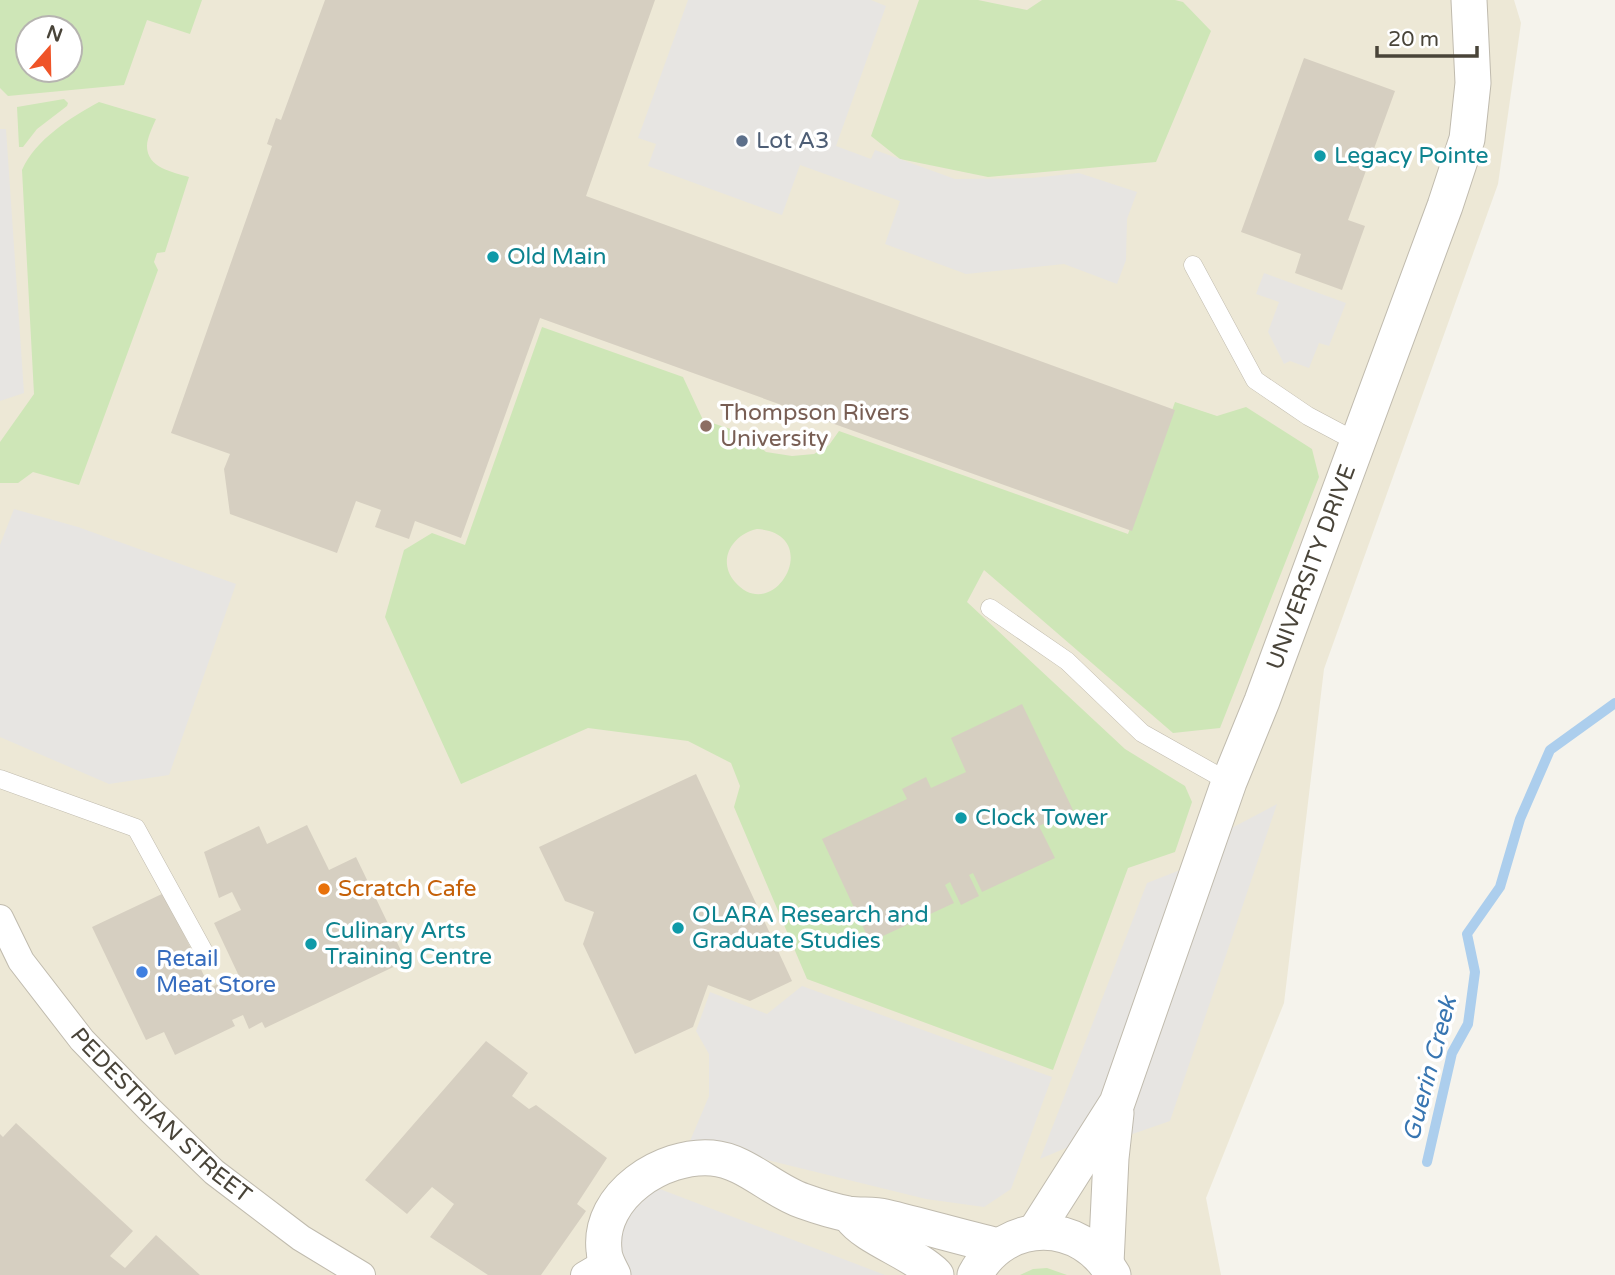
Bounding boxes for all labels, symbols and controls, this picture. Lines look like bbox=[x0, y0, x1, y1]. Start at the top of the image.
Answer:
north arrow bbox=[14, 14, 84, 84]
scale bar bbox=[1377, 14, 1477, 58]
text: N bbox=[44, 21, 65, 47]
text: 20 m bbox=[1388, 27, 1439, 52]
place label: Lot A3 bbox=[756, 127, 830, 155]
marker: Lot A3 bbox=[734, 133, 750, 149]
place label: Legacy Pointe bbox=[1334, 142, 1489, 170]
marker: Legacy Pointe bbox=[1312, 148, 1328, 164]
place label: Old Main bbox=[507, 243, 607, 271]
marker: Old Main bbox=[485, 249, 501, 265]
place label: Thompson Rivers University bbox=[720, 399, 910, 453]
marker: Thompson Rivers University bbox=[698, 418, 714, 434]
street label: UNIVERSITY DRIVE bbox=[1261, 461, 1362, 674]
place label: Clock Tower bbox=[975, 804, 1108, 832]
marker: Clock Tower bbox=[953, 810, 969, 826]
place label: Scratch Cafe bbox=[338, 875, 477, 903]
marker: Scratch Cafe bbox=[316, 881, 332, 897]
place label: OLARA Research and Graduate Studies bbox=[692, 901, 929, 955]
place label: Culinary Arts Training Centre bbox=[325, 917, 492, 971]
marker: OLARA Research and Graduate Studies bbox=[670, 920, 686, 936]
marker: Culinary Arts Training Centre bbox=[303, 936, 319, 952]
place label: Retail Meat Store bbox=[156, 945, 276, 999]
marker: Retail Meat Store bbox=[134, 964, 150, 980]
water label: Guerin Creek bbox=[1397, 992, 1464, 1144]
street label: PEDESTRIAN STREET bbox=[64, 1023, 257, 1209]

